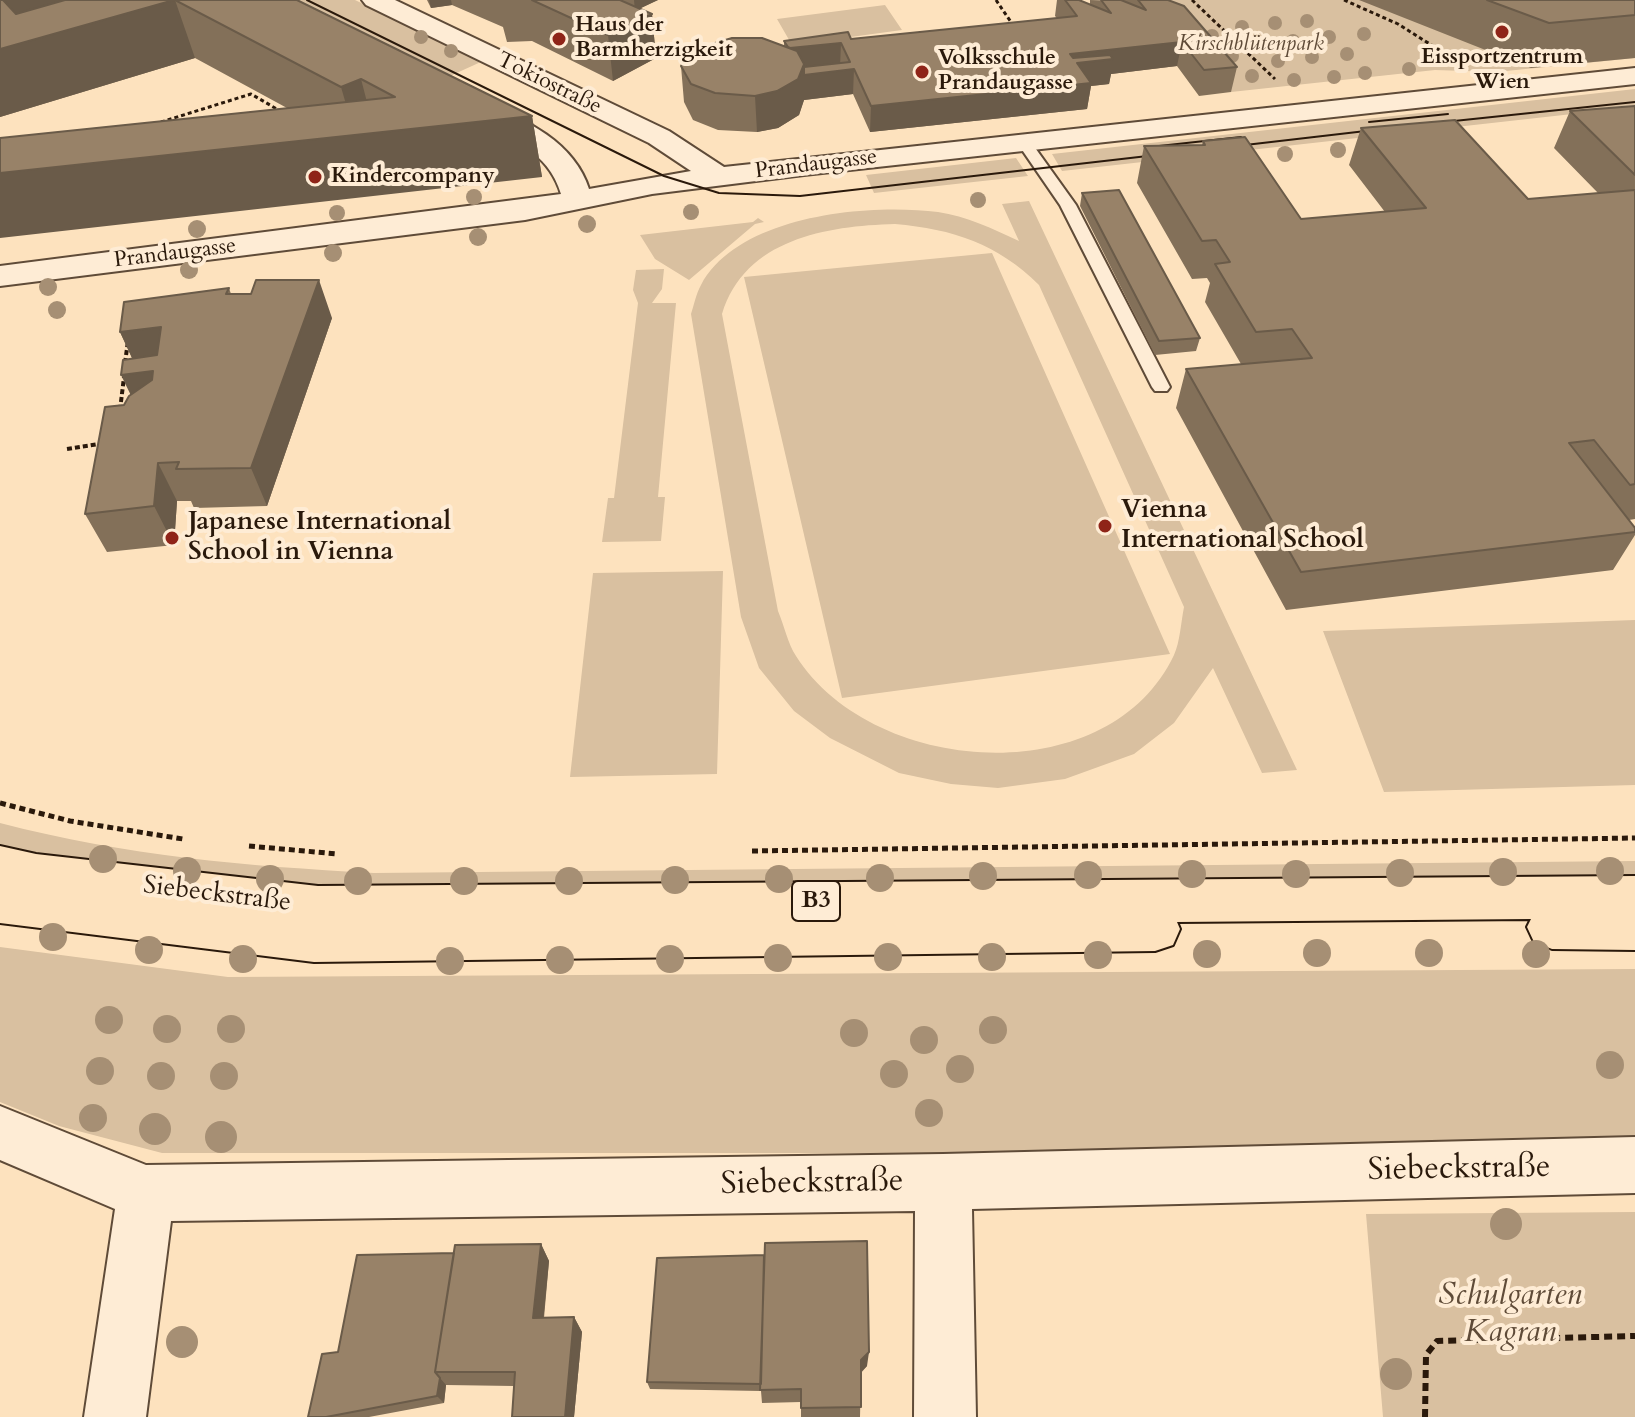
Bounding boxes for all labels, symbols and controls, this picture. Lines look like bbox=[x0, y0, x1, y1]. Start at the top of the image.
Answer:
place label: Haus der Barmherzigkeit bbox=[575, 13, 733, 64]
marker: Eissportzentrum Wien bbox=[1493, 23, 1511, 41]
marker: Haus der Barmherzigkeit bbox=[550, 30, 568, 48]
park label: Kirschblütenpark bbox=[1178, 32, 1324, 58]
place label: Eissportzentrum Wien bbox=[1421, 45, 1583, 96]
place label: Volksschule Prandaugasse bbox=[938, 46, 1073, 98]
street label: Tokiostraße bbox=[493, 47, 605, 121]
marker: Volksschule Prandaugasse bbox=[913, 63, 931, 81]
street label: Prandaugasse bbox=[753, 144, 879, 186]
place label: Kindercompany bbox=[331, 164, 495, 190]
marker: Kindercompany bbox=[306, 168, 324, 186]
street label: Prandaugasse bbox=[112, 233, 238, 275]
place label: Vienna International School bbox=[1121, 495, 1364, 556]
place label: Japanese International School in Vienna bbox=[188, 507, 451, 568]
marker: Vienna International School bbox=[1096, 517, 1114, 535]
marker: Japanese International School in Vienna bbox=[163, 529, 181, 547]
street label: Siebeckstraße bbox=[141, 870, 293, 920]
road number: B3 bbox=[792, 881, 840, 921]
street label: Siebeckstraße bbox=[1367, 1149, 1551, 1191]
street label: Siebeckstraße bbox=[720, 1163, 904, 1205]
park label: Schulgarten Kagran bbox=[1438, 1278, 1582, 1353]

